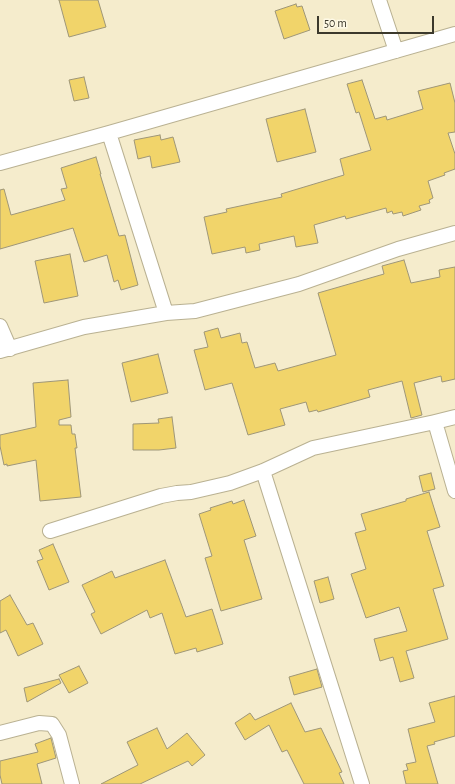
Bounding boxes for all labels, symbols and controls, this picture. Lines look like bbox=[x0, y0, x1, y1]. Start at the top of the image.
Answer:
scale bar bbox=[319, 8, 436, 34]
text: 50 m bbox=[324, 17, 347, 29]

